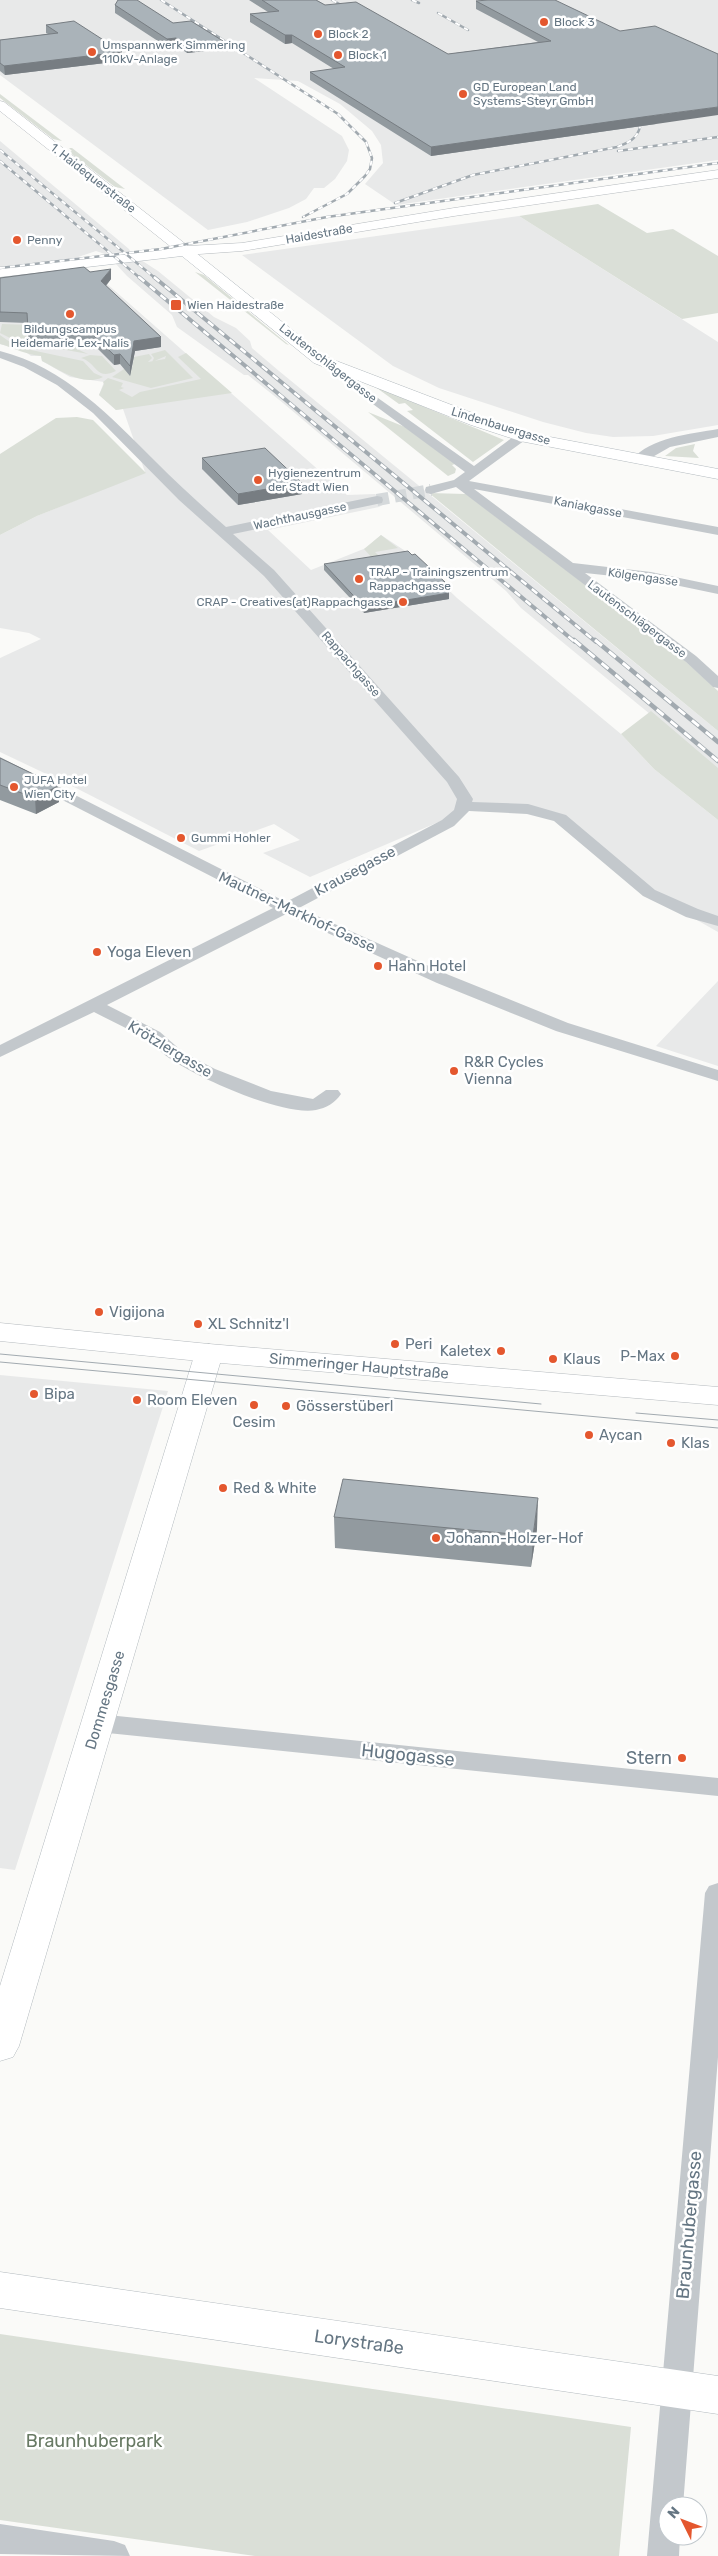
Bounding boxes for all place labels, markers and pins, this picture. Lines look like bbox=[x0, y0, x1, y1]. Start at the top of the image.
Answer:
place label: Block 3 bbox=[554, 15, 595, 29]
marker: Block 3 bbox=[538, 16, 550, 28]
place label: Block 2 bbox=[328, 27, 369, 41]
marker: Block 2 bbox=[312, 28, 324, 40]
place label: Umspannwerk Simmering 110kV-Anlage bbox=[102, 38, 246, 66]
marker: Umspannwerk Simmering 110kV-Anlage bbox=[86, 46, 98, 58]
place label: Block 1 bbox=[348, 48, 387, 62]
marker: Block 1 bbox=[332, 49, 344, 61]
place label: GD European Land Systems-Steyr GmbH bbox=[473, 80, 594, 108]
marker: GD European Land Systems-Steyr GmbH bbox=[457, 88, 469, 100]
place label: Penny bbox=[27, 233, 63, 247]
marker: Penny bbox=[11, 234, 23, 246]
marker: Wien Haidestraße bbox=[169, 298, 183, 312]
place label: Wien Haidestraße bbox=[187, 298, 284, 312]
marker: Bildungscampus Heidemarie Lex-Nalis bbox=[64, 308, 76, 320]
place label: Bildungscampus Heidemarie Lex-Nalis bbox=[11, 322, 129, 350]
place label: Hygienezentrum der Stadt Wien bbox=[268, 466, 361, 494]
marker: Hygienezentrum der Stadt Wien bbox=[252, 474, 264, 486]
place label: TRAP - Trainingszentrum Rappachgasse bbox=[369, 565, 508, 593]
marker: TRAP - Trainingszentrum Rappachgasse bbox=[353, 573, 365, 585]
place label: CRAP - Creatives(at)Rappachgasse bbox=[197, 595, 393, 609]
marker: CRAP - Creatives(at)Rappachgasse bbox=[397, 596, 409, 608]
place label: JUFA Hotel Wien City bbox=[24, 773, 87, 801]
marker: JUFA Hotel Wien City bbox=[8, 781, 20, 793]
place label: Gummi Hohler bbox=[191, 831, 271, 845]
marker: Gummi Hohler bbox=[175, 832, 187, 844]
place label: Yoga Eleven bbox=[107, 943, 191, 961]
marker: Yoga Eleven bbox=[91, 946, 103, 958]
place label: Hahn Hotel bbox=[388, 957, 466, 975]
marker: Hahn Hotel bbox=[372, 960, 384, 972]
place label: R&R Cycles Vienna bbox=[464, 1053, 544, 1088]
marker: R&R Cycles Vienna bbox=[448, 1065, 460, 1077]
place label: Vigijona bbox=[109, 1303, 165, 1321]
marker: Vigijona bbox=[93, 1306, 105, 1318]
place label: XL Schnitz'l bbox=[208, 1315, 289, 1333]
marker: XL Schnitz'l bbox=[192, 1318, 204, 1330]
place label: Peri bbox=[405, 1335, 432, 1353]
marker: Peri bbox=[389, 1338, 401, 1350]
place label: Kaletex bbox=[440, 1342, 491, 1360]
marker: Kaletex bbox=[495, 1345, 507, 1357]
place label: P-Max bbox=[620, 1347, 665, 1365]
place label: Klaus bbox=[563, 1350, 601, 1368]
marker: P-Max bbox=[669, 1350, 681, 1362]
marker: Klaus bbox=[547, 1353, 559, 1365]
place label: Bipa bbox=[44, 1385, 75, 1403]
marker: Bipa bbox=[28, 1388, 40, 1400]
place label: Room Eleven bbox=[147, 1391, 237, 1409]
marker: Room Eleven bbox=[131, 1394, 143, 1406]
place label: Gösserstüberl bbox=[296, 1397, 393, 1415]
marker: Cesim bbox=[248, 1399, 260, 1411]
marker: Gösserstüberl bbox=[280, 1400, 292, 1412]
place label: Cesim bbox=[232, 1413, 276, 1431]
place label: Aycan bbox=[599, 1426, 642, 1444]
marker: Aycan bbox=[583, 1429, 595, 1441]
place label: Klas bbox=[681, 1434, 710, 1452]
marker: Klas bbox=[665, 1437, 677, 1449]
place label: Red & White bbox=[233, 1479, 317, 1497]
marker: Red & White bbox=[217, 1482, 229, 1494]
place label: Johann-Holzer-Hof bbox=[446, 1529, 583, 1547]
marker: Johann-Holzer-Hof bbox=[430, 1532, 442, 1544]
place label: Stern bbox=[626, 1747, 672, 1769]
marker: Stern bbox=[676, 1752, 688, 1764]

